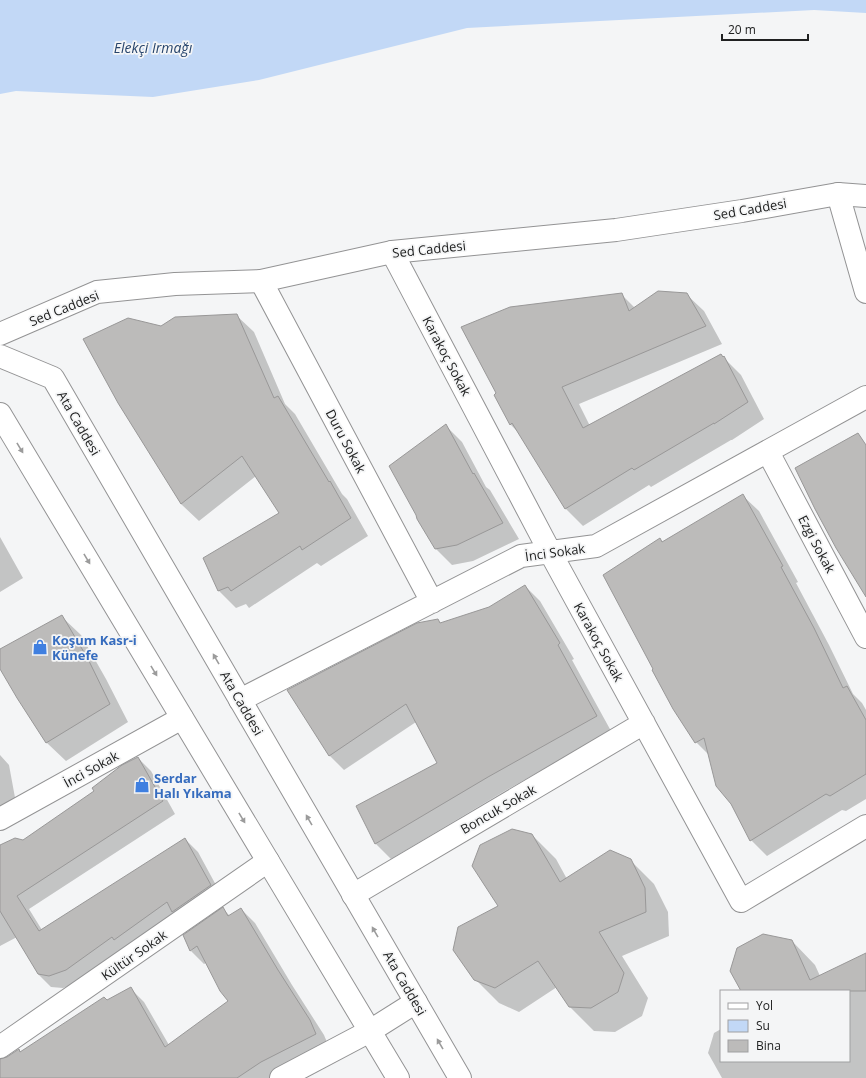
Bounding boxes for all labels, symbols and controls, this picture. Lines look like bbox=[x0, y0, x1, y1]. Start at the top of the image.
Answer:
scale bar bbox=[722, 16, 808, 42]
text: 20 m bbox=[728, 21, 756, 38]
water label: Elekçi Irmağı bbox=[114, 38, 193, 57]
street label: Sed Caddesi bbox=[712, 194, 788, 224]
street label: Sed Caddesi bbox=[391, 236, 467, 262]
street label: Sed Caddesi bbox=[26, 286, 102, 330]
street label: Karakoç Sokak bbox=[418, 313, 476, 399]
street label: Ata Caddesi bbox=[53, 388, 105, 458]
street label: Duru Sokak bbox=[322, 406, 370, 476]
one-way arrow bbox=[16, 443, 24, 453]
street label: Ezgi Sokak bbox=[794, 512, 840, 576]
street label: İnci Sokak bbox=[524, 539, 586, 565]
one-way arrow bbox=[83, 553, 90, 565]
street label: Karakoç Sokak bbox=[570, 599, 628, 685]
place label: Koşum Kasr-i Künefe bbox=[52, 631, 137, 664]
shop icon: Koşum Kasr-i Künefe bbox=[31, 638, 49, 656]
one-way arrow bbox=[212, 653, 219, 665]
one-way arrow bbox=[150, 665, 157, 677]
street label: Ata Caddesi bbox=[216, 668, 268, 738]
street label: İnci Sokak bbox=[60, 746, 122, 791]
place label: Serdar Halı Yıkama bbox=[154, 769, 232, 802]
shop icon: Serdar Halı Yıkama bbox=[133, 776, 151, 794]
street label: Boncuk Sokak bbox=[457, 780, 539, 838]
one-way arrow bbox=[239, 812, 246, 824]
one-way arrow bbox=[306, 814, 313, 826]
street label: Kültür Sokak bbox=[98, 926, 171, 984]
one-way arrow bbox=[371, 926, 378, 938]
street label: Ata Caddesi bbox=[379, 948, 431, 1018]
legend bbox=[720, 990, 850, 1062]
text: Yol bbox=[756, 997, 773, 1014]
text: Su bbox=[756, 1017, 770, 1034]
text: Bina bbox=[756, 1037, 781, 1054]
one-way arrow bbox=[437, 1038, 444, 1050]

